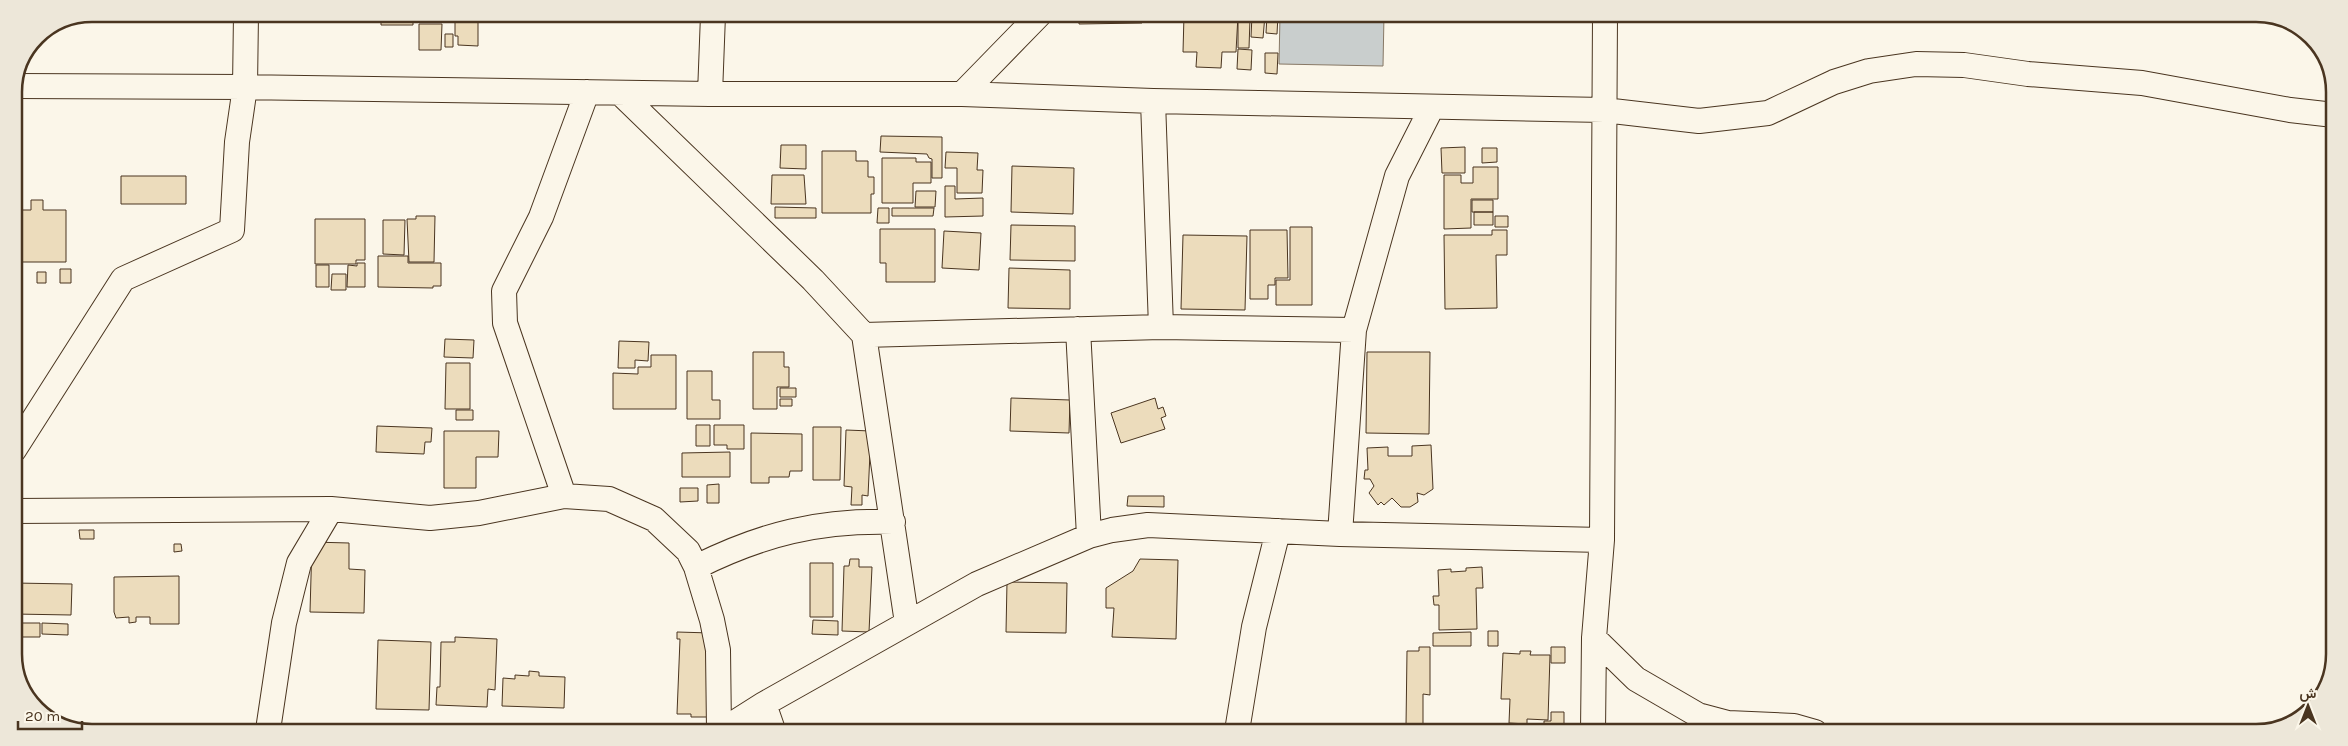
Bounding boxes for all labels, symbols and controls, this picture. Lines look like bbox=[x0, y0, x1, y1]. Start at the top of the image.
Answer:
north arrow bbox=[2283, 681, 2333, 731]
text: ش bbox=[2300, 685, 2317, 702]
scale bar bbox=[18, 698, 81, 730]
text: 20 m bbox=[25, 707, 60, 725]

